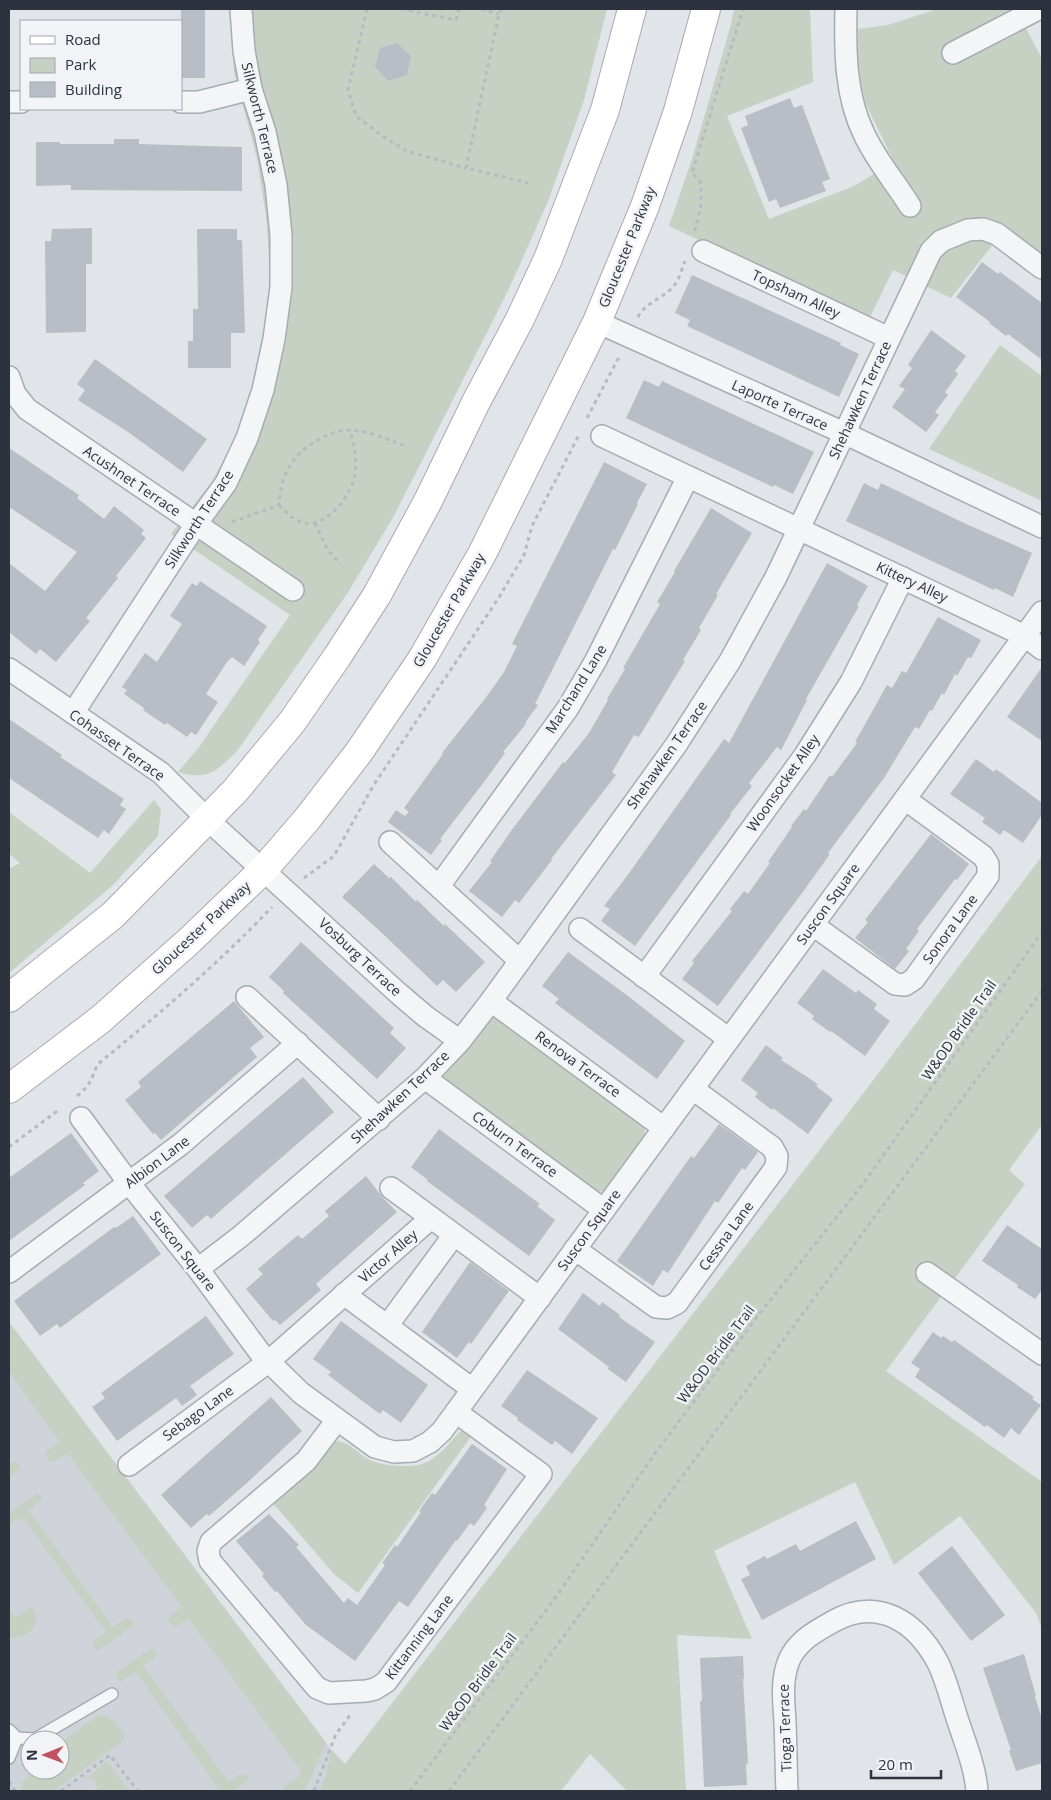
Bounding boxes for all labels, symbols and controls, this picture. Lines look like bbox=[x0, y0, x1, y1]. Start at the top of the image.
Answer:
legend bbox=[20, 20, 182, 110]
text: Road bbox=[65, 29, 101, 49]
text: Park bbox=[65, 54, 96, 74]
street label: Silkworth Terrace bbox=[238, 60, 283, 175]
text: Building bbox=[65, 79, 122, 99]
street label: Gloucester Parkway bbox=[594, 182, 660, 310]
street label: Topsham Alley bbox=[749, 265, 844, 323]
street label: Shehawken Terrace bbox=[824, 338, 895, 462]
street label: Laporte Terrace bbox=[729, 375, 832, 434]
street label: Acushnet Terrace bbox=[80, 441, 185, 520]
street label: Silkworth Terrace bbox=[160, 466, 238, 572]
street label: Gloucester Parkway bbox=[408, 548, 490, 670]
street label: Kittery Alley bbox=[873, 557, 952, 607]
street label: Marchand Lane bbox=[541, 641, 611, 737]
street label: Shehawken Terrace bbox=[622, 697, 711, 813]
street label: Cohasset Terrace bbox=[66, 704, 169, 785]
street label: Woonsocket Alley bbox=[742, 729, 824, 835]
street label: Suscon Square bbox=[792, 859, 864, 948]
street label: Gloucester Parkway bbox=[147, 876, 255, 979]
street label: Sonora Lane bbox=[918, 890, 981, 967]
street label: Vosburg Terrace bbox=[315, 913, 406, 1000]
street label: W&OD Bridle Trail bbox=[917, 976, 1000, 1083]
street label: Renova Terrace bbox=[532, 1026, 625, 1101]
street label: Shehawken Terrace bbox=[346, 1046, 453, 1147]
street label: Coburn Terrace bbox=[469, 1106, 562, 1181]
street label: Albion Lane bbox=[120, 1131, 193, 1192]
street label: Suscon Square bbox=[553, 1185, 625, 1274]
street label: Cessna Lane bbox=[694, 1197, 757, 1274]
street label: Suscon Square bbox=[146, 1207, 221, 1295]
street label: Victor Alley bbox=[354, 1224, 422, 1286]
street label: W&OD Bridle Trail bbox=[673, 1301, 759, 1407]
street label: Sebago Lane bbox=[159, 1380, 237, 1445]
street label: Kittanning Lane bbox=[380, 1590, 457, 1683]
street label: W&OD Bridle Trail bbox=[435, 1629, 521, 1735]
street label: Tioga Terrace bbox=[773, 1684, 796, 1772]
north arrow bbox=[20, 1730, 70, 1780]
scale bar bbox=[871, 1748, 941, 1780]
text: N bbox=[22, 1749, 41, 1761]
text: 20 m bbox=[878, 1754, 913, 1774]

